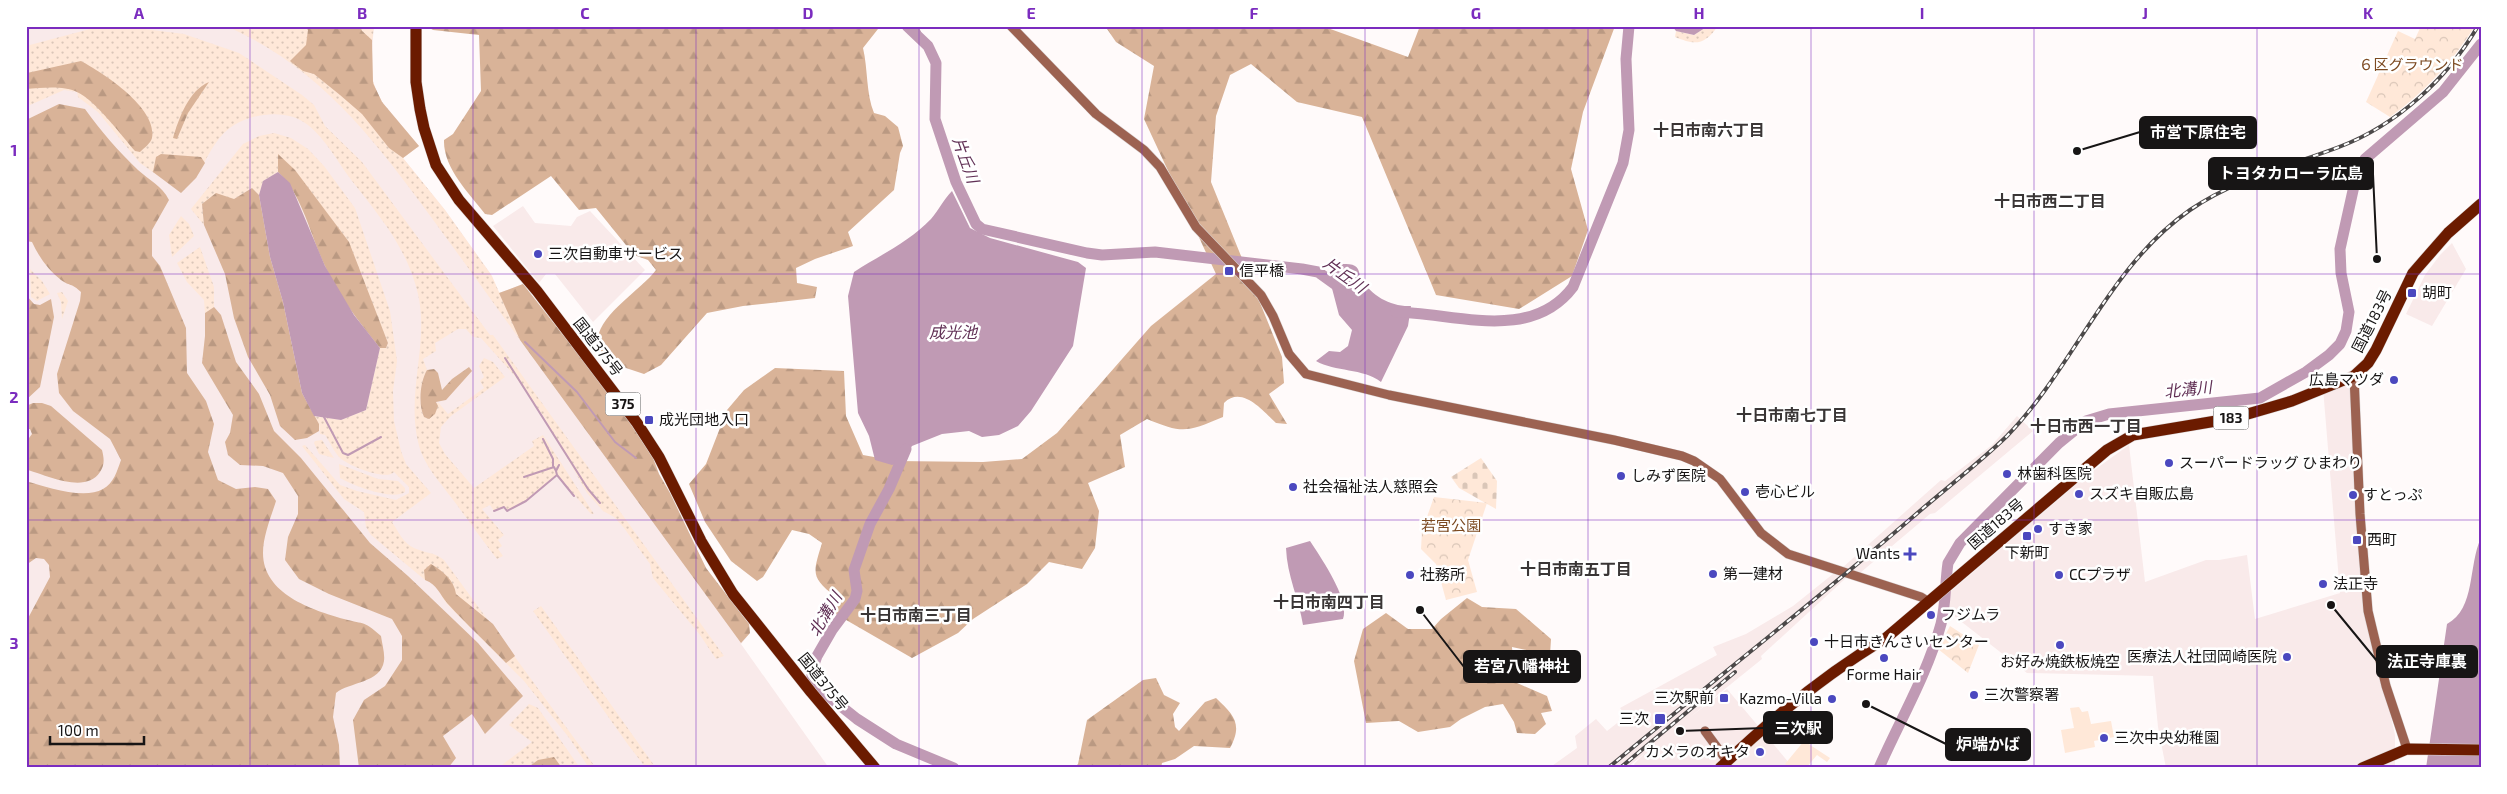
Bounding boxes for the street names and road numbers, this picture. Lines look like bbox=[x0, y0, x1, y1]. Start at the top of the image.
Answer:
street label: 国道183号 bbox=[2348, 286, 2395, 355]
street label: 国道375号 bbox=[570, 314, 627, 379]
road number: 375 bbox=[606, 392, 640, 416]
road number: 183 bbox=[2214, 406, 2248, 429]
street label: 国道183号 bbox=[1964, 494, 2027, 552]
street label: 国道375号 bbox=[795, 649, 853, 714]

